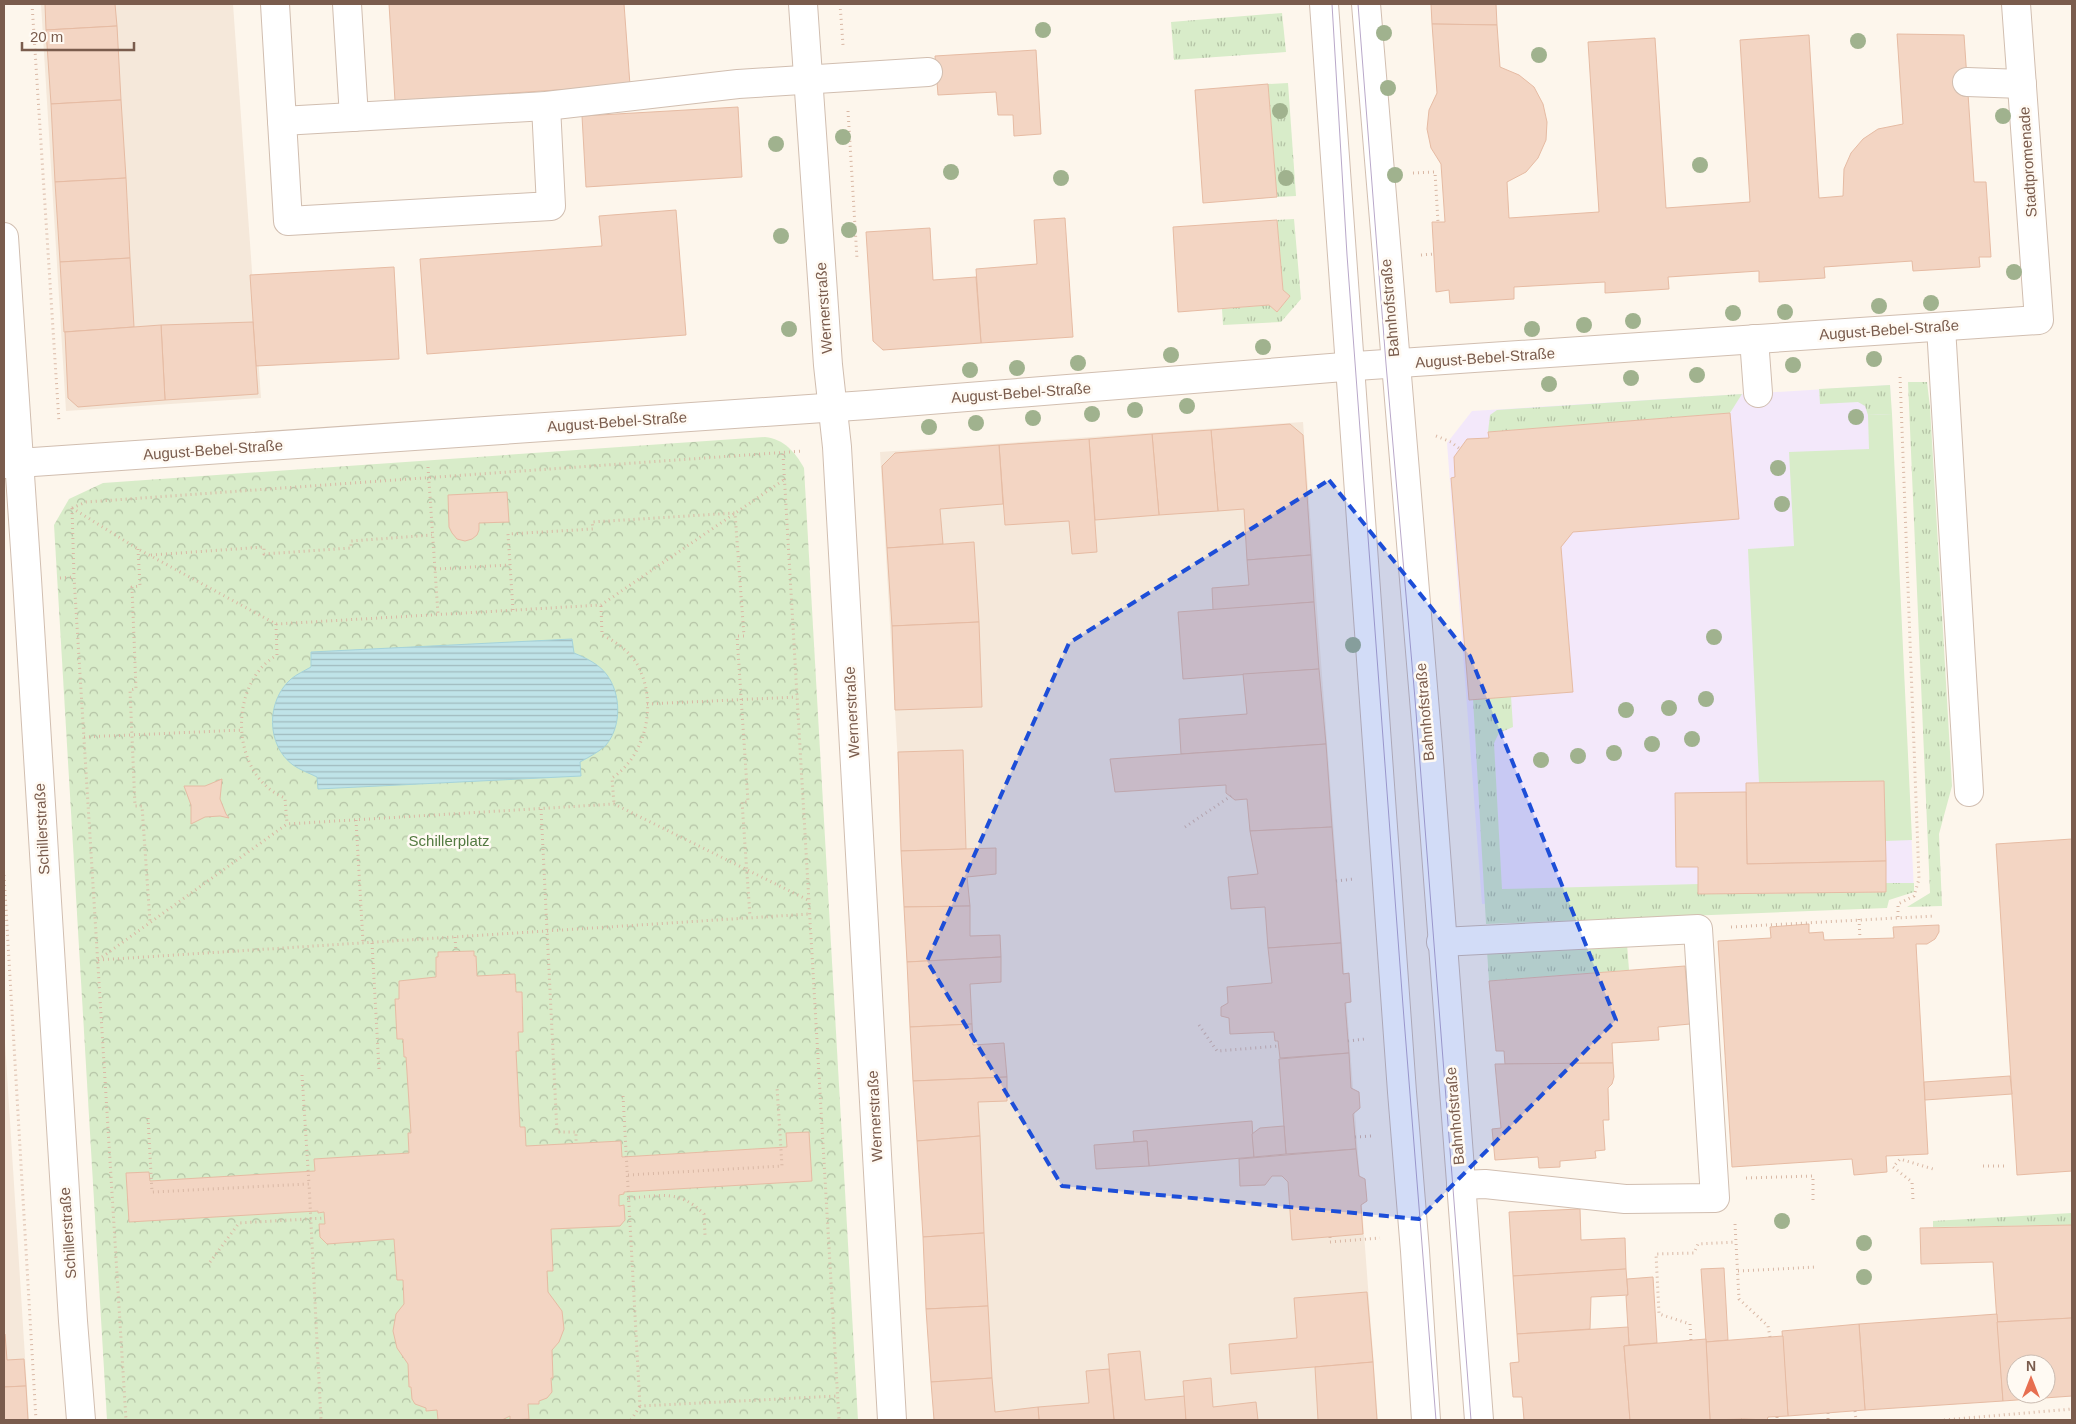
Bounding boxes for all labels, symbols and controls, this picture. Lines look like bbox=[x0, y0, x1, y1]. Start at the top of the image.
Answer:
scale bar bbox=[22, 20, 135, 52]
text: 20 m bbox=[30, 28, 63, 45]
street label: Stadtpromenade bbox=[2015, 106, 2040, 218]
street label: Bahnhofstraße bbox=[1377, 258, 1402, 358]
street label: Wernerstraße bbox=[812, 262, 835, 354]
street label: August-Bebel-Straße bbox=[1819, 316, 1959, 343]
street label: August-Bebel-Straße bbox=[1415, 344, 1555, 371]
street label: August-Bebel-Straße bbox=[951, 379, 1091, 406]
street label: August-Bebel-Straße bbox=[547, 408, 687, 435]
street label: August-Bebel-Straße bbox=[143, 436, 283, 463]
street label: Bahnhofstraße bbox=[1412, 662, 1437, 762]
street label: Wernerstraße bbox=[841, 666, 862, 758]
street label: Schillerstraße bbox=[31, 783, 52, 875]
park label: Schillerplatz bbox=[409, 832, 489, 849]
street label: Bahnhofstraße bbox=[1442, 1066, 1467, 1166]
street label: Wernerstraße bbox=[864, 1070, 885, 1162]
street label: Schillerstraße bbox=[56, 1187, 79, 1279]
north arrow bbox=[2006, 1354, 2056, 1404]
text: N bbox=[2026, 1358, 2036, 1374]

